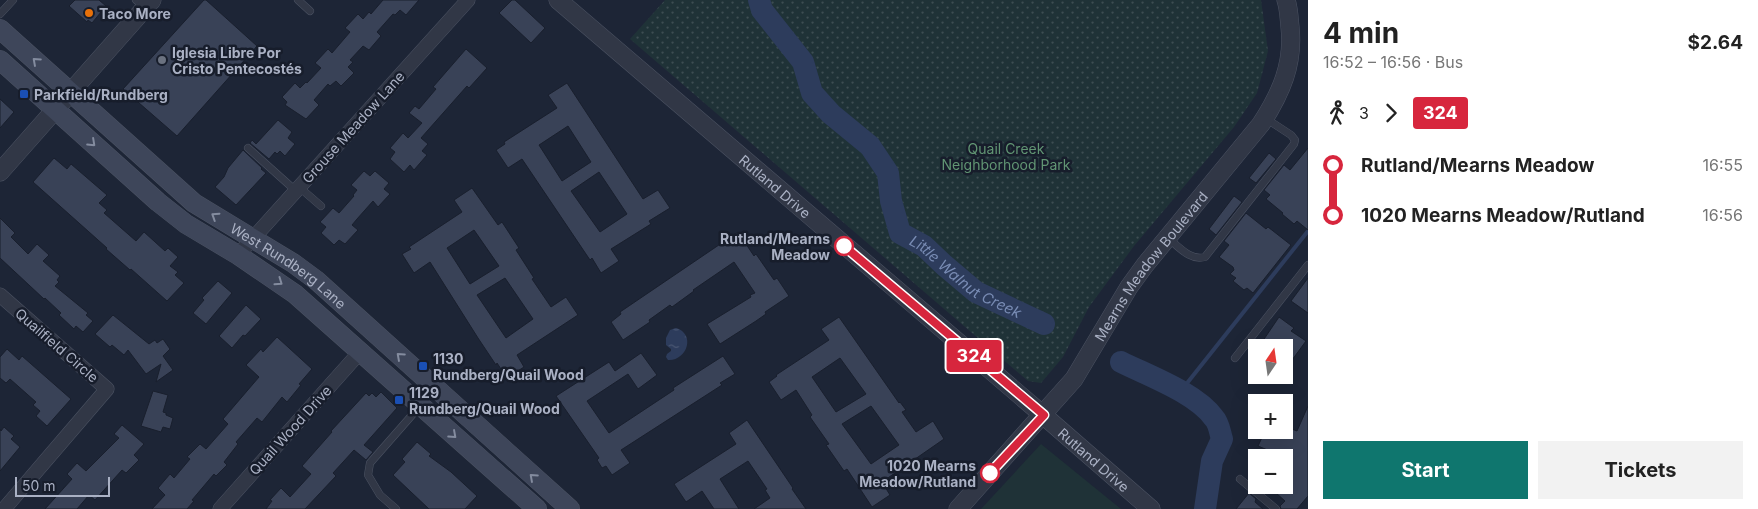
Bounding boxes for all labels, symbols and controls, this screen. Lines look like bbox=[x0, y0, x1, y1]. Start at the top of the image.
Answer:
place label: Taco More bbox=[99, 5, 171, 22]
marker: Taco More bbox=[83, 7, 95, 19]
text: 4 min bbox=[1323, 16, 1399, 50]
text: $2.64 bbox=[1688, 31, 1743, 54]
place label: Iglesia Libre Por Cristo Pentecostés bbox=[172, 44, 302, 77]
text: 16:52 – 16:56 · Bus bbox=[1323, 52, 1463, 72]
marker: Iglesia Libre Por Cristo Pentecostés bbox=[156, 54, 168, 66]
one-way arrow bbox=[32, 58, 41, 67]
street label: Grouse Meadow Lane bbox=[298, 68, 408, 186]
place label: Parkfield/Rundberg bbox=[34, 86, 168, 103]
marker: Parkfield/Rundberg bbox=[18, 88, 30, 100]
icon: walk bbox=[1323, 99, 1351, 127]
icon: forward bbox=[1377, 99, 1405, 127]
text: 324 bbox=[1423, 102, 1458, 123]
text: 3 bbox=[1359, 103, 1369, 123]
one-way arrow bbox=[86, 137, 95, 146]
park label: Quail Creek Neighborhood Park bbox=[942, 140, 1071, 173]
street label: Rutland Drive bbox=[736, 151, 815, 221]
text: Rutland/Mearns Meadow bbox=[1361, 154, 1595, 177]
text: 16:55 bbox=[1703, 155, 1743, 175]
street label: Mearns Meadow Boulevard bbox=[1090, 188, 1211, 344]
text: 1020 Mearns Meadow/Rutland bbox=[1361, 204, 1645, 227]
text: 16:56 bbox=[1702, 205, 1743, 225]
one-way arrow bbox=[211, 213, 221, 222]
street label: West Rundberg Lane bbox=[228, 219, 350, 312]
place label: Rutland/Mearns Meadow bbox=[720, 230, 830, 263]
water label: Little Walnut Creek bbox=[907, 231, 1026, 322]
marker: Rutland/Mearns Meadow bbox=[834, 236, 854, 256]
one-way arrow bbox=[273, 276, 282, 285]
street label: Quailfield Circle bbox=[12, 304, 102, 386]
north arrow bbox=[1248, 339, 1292, 384]
map controls bbox=[1248, 339, 1293, 494]
line badge: 324 bbox=[945, 340, 1003, 372]
text: 324 bbox=[957, 345, 991, 366]
place label: 1130 Rundberg/Quail Wood bbox=[433, 350, 584, 383]
one-way arrow bbox=[396, 353, 405, 362]
marker: 1130 Rundberg/Quail Wood bbox=[417, 360, 429, 372]
street label: Quail Wood Drive bbox=[245, 382, 335, 478]
place label: 1129 Rundberg/Quail Wood bbox=[409, 384, 560, 417]
marker: 1129 Rundberg/Quail Wood bbox=[393, 394, 405, 406]
button: + bbox=[1248, 394, 1293, 439]
street label: Rutland Drive bbox=[1055, 424, 1133, 495]
one-way arrow bbox=[448, 429, 457, 438]
button: Start bbox=[1323, 441, 1528, 499]
button: Tickets bbox=[1538, 441, 1743, 499]
button: − bbox=[1248, 449, 1293, 494]
place label: 1020 Mearns Meadow/Rutland bbox=[859, 457, 976, 490]
marker: 1020 Mearns Meadow/Rutland bbox=[980, 463, 1000, 483]
one-way arrow bbox=[530, 473, 539, 482]
scale bar bbox=[15, 474, 110, 497]
text: 50 m bbox=[22, 477, 56, 494]

